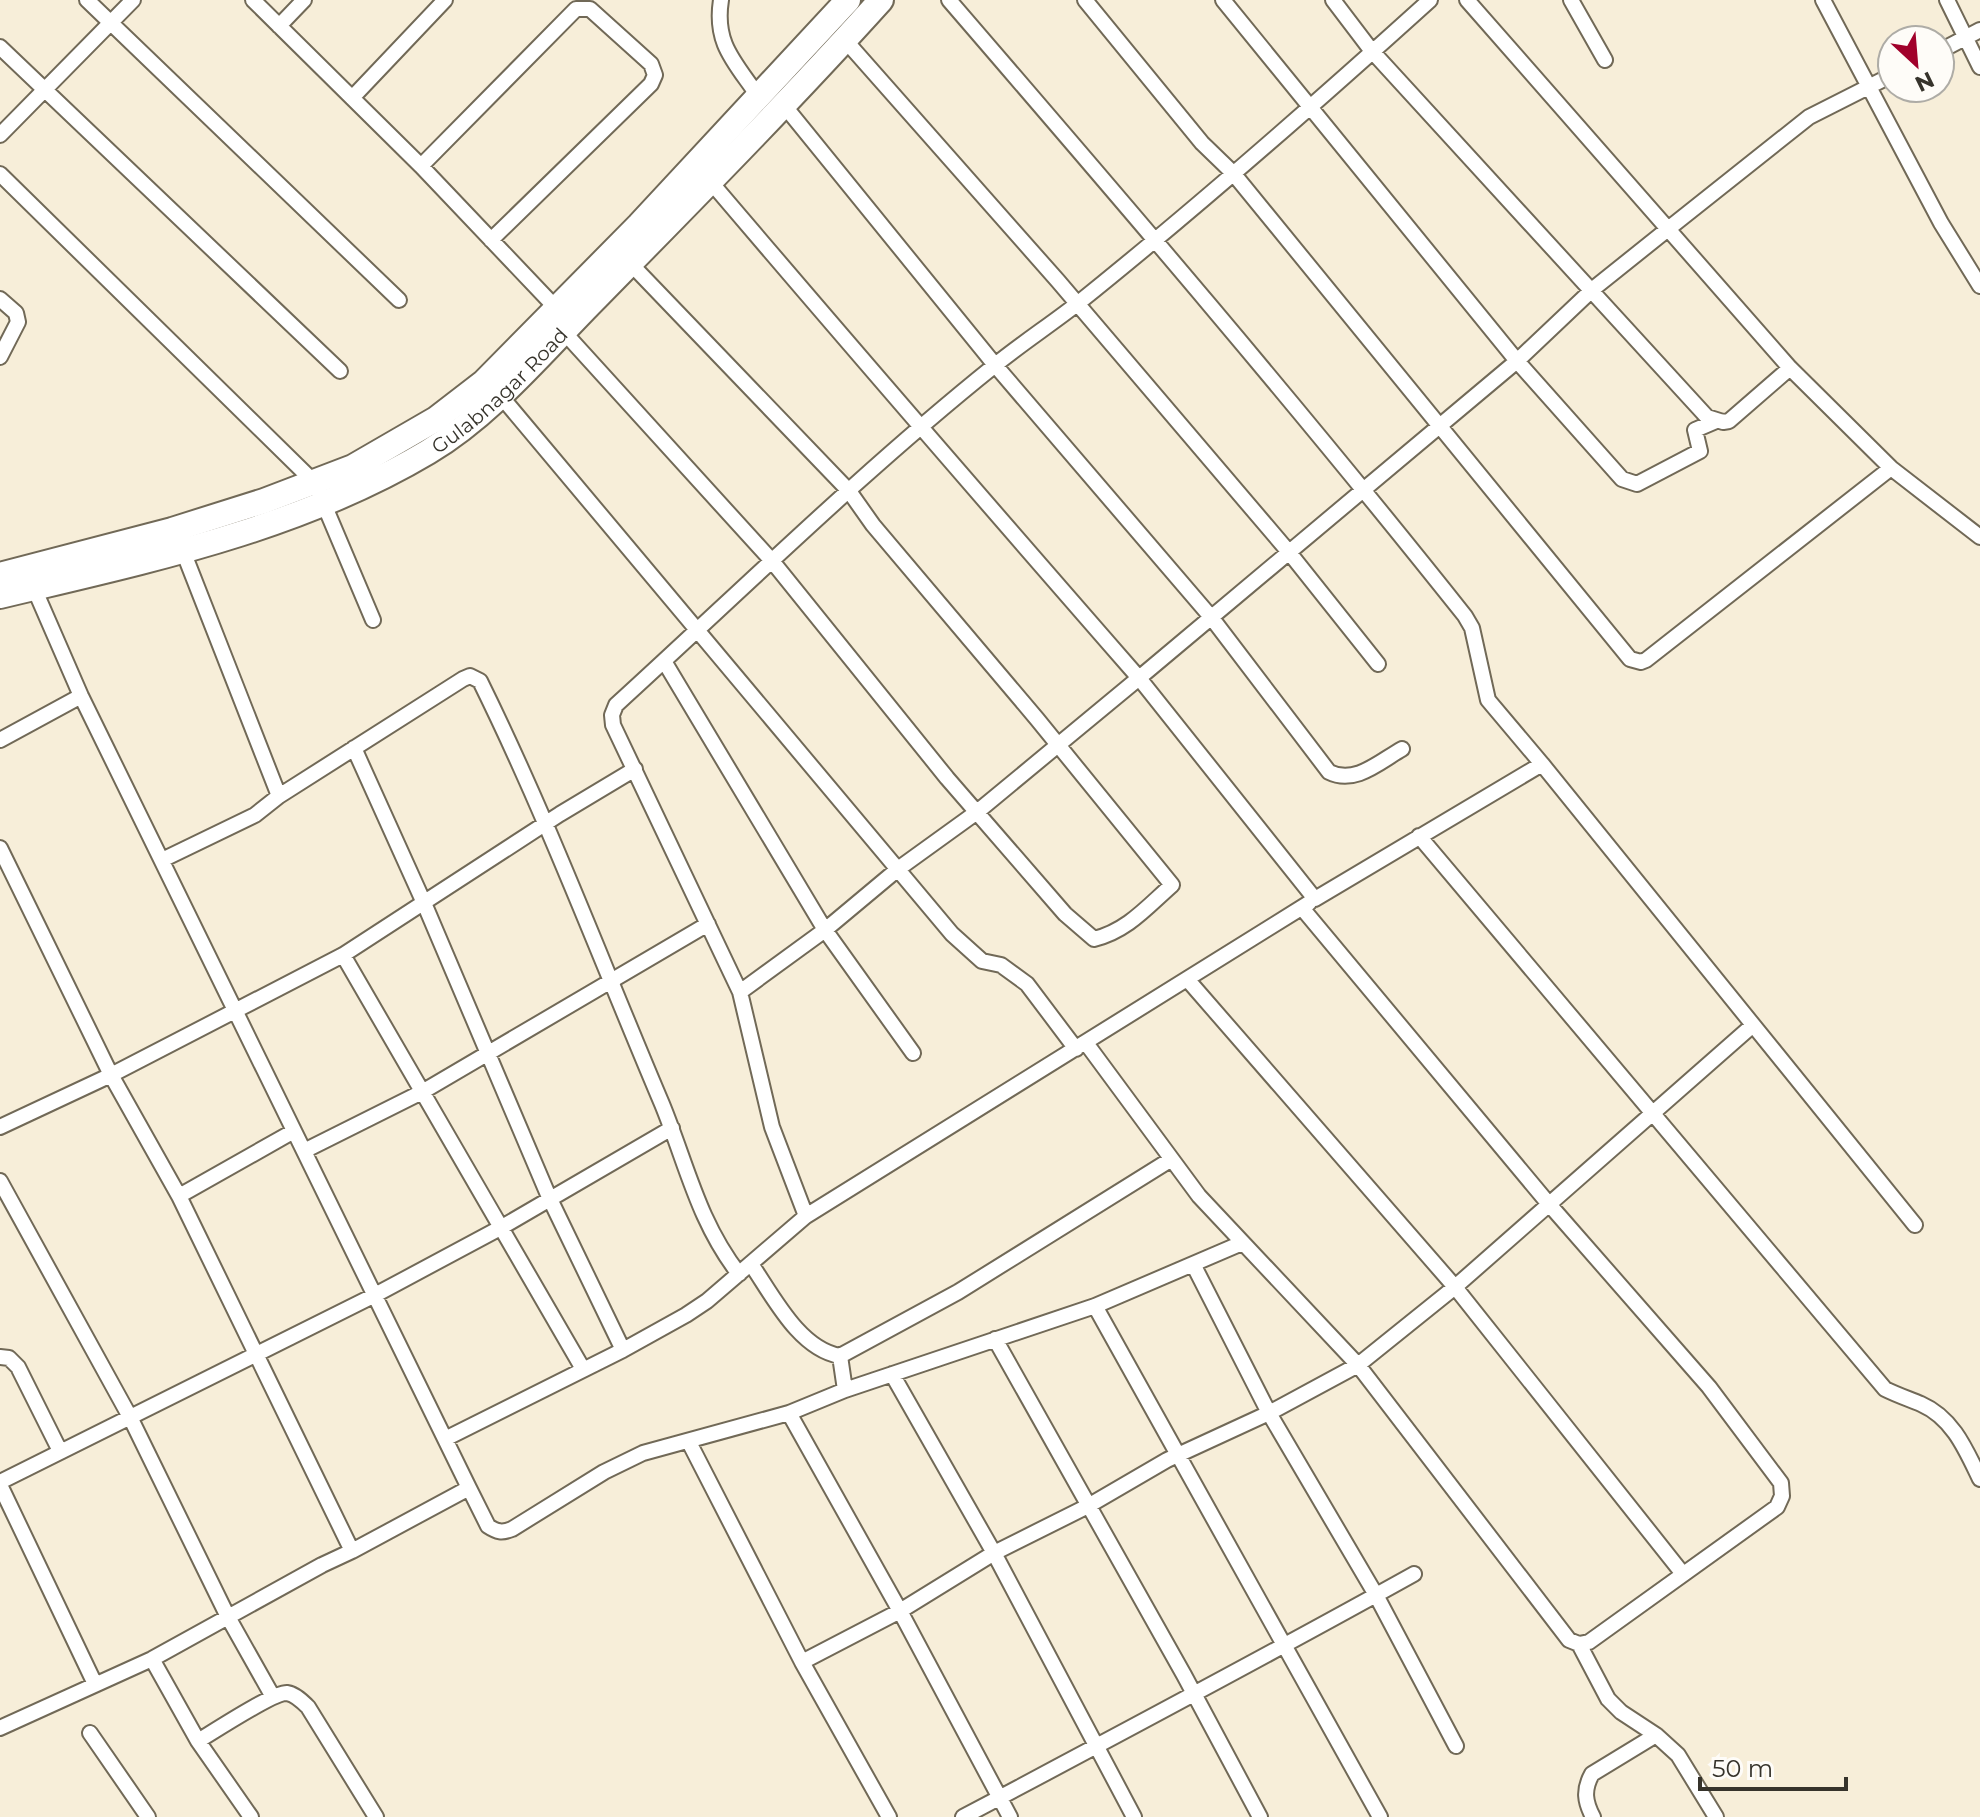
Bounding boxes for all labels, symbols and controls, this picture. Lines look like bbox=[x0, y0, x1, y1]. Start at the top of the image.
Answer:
north arrow bbox=[1876, 24, 1956, 104]
text: N bbox=[1911, 65, 1938, 98]
street label: Gulabnagar Road bbox=[427, 323, 573, 459]
scale bar bbox=[1700, 1741, 1846, 1791]
text: 50 m bbox=[1712, 1754, 1773, 1783]

